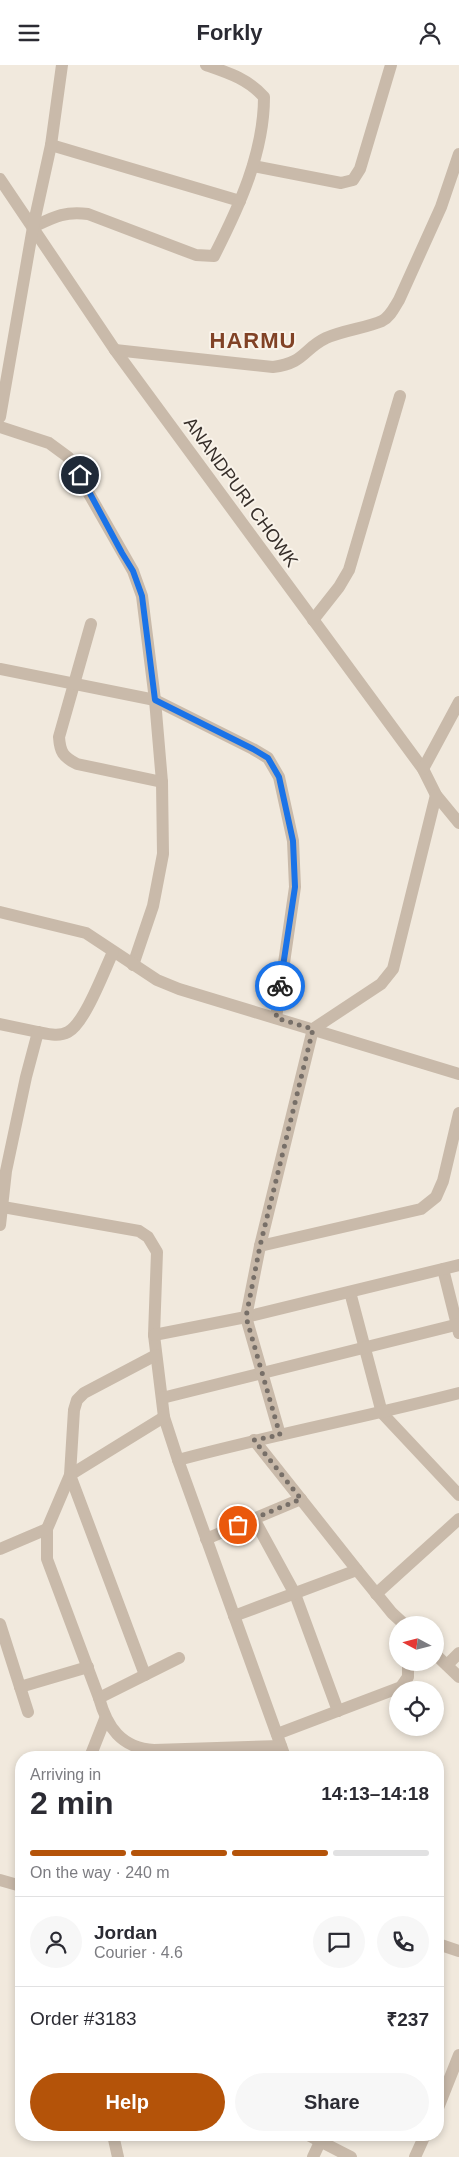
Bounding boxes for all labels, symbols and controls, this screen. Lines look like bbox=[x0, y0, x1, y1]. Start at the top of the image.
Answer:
icon: menu bbox=[15, 19, 43, 47]
icon: person bbox=[416, 19, 444, 47]
text: Forkly bbox=[196, 20, 263, 45]
district label: HARMU bbox=[210, 328, 296, 353]
street label: ANANDPURI CHOWK bbox=[180, 413, 302, 571]
pin bbox=[59, 454, 101, 496]
icon: home bbox=[66, 461, 94, 489]
courier bbox=[255, 961, 305, 1011]
icon: bike bbox=[266, 972, 294, 1000]
pin bbox=[217, 1504, 259, 1546]
icon: bag bbox=[224, 1511, 252, 1539]
north arrow bbox=[389, 1616, 444, 1671]
map controls bbox=[389, 1616, 444, 1736]
button: locate bbox=[389, 1681, 444, 1736]
text: Arriving in bbox=[30, 1766, 101, 1783]
text: 14:13–14:18 bbox=[321, 1783, 429, 1804]
text: 2 min bbox=[30, 1785, 114, 1821]
text: On the way · 240 m bbox=[30, 1864, 170, 1881]
button: person bbox=[30, 1916, 82, 1968]
button: chat bbox=[313, 1916, 365, 1968]
button: phone bbox=[377, 1916, 429, 1968]
text: Jordan bbox=[94, 1922, 157, 1943]
text: Courier · 4.6 bbox=[94, 1944, 183, 1961]
text: Order #3183 bbox=[30, 2008, 137, 2029]
text: ₹237 bbox=[386, 2009, 429, 2030]
button: Help bbox=[30, 2073, 225, 2131]
button: Share bbox=[235, 2073, 429, 2131]

